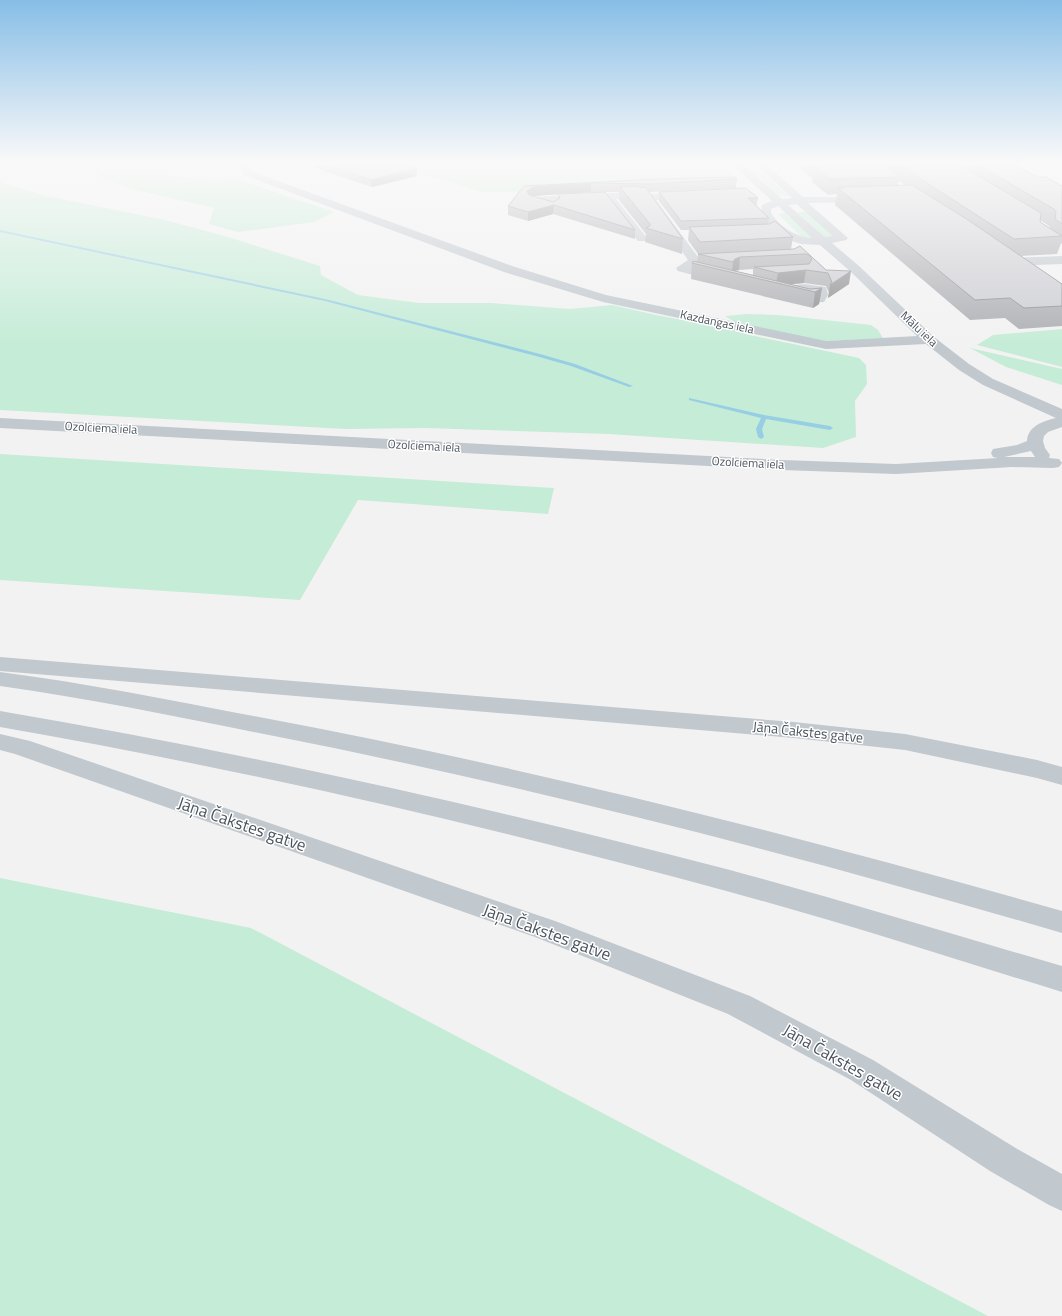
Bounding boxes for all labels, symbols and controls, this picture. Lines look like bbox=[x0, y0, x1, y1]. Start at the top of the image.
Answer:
street label: Kazdangas iela bbox=[678, 304, 756, 339]
street label: Mālu iela bbox=[896, 306, 942, 351]
street label: Ozolciema iela bbox=[64, 416, 138, 439]
street label: Ozolciema iela bbox=[387, 434, 461, 457]
street label: Ozolciema iela bbox=[711, 451, 785, 474]
street label: Jāņa Čakstes gatve bbox=[752, 715, 864, 748]
street label: Jāņa Čakstes gatve bbox=[174, 790, 310, 858]
street label: Jāņa Čakstes gatve bbox=[479, 897, 615, 967]
street label: Jāņa Čakstes gatve bbox=[778, 1017, 908, 1107]

